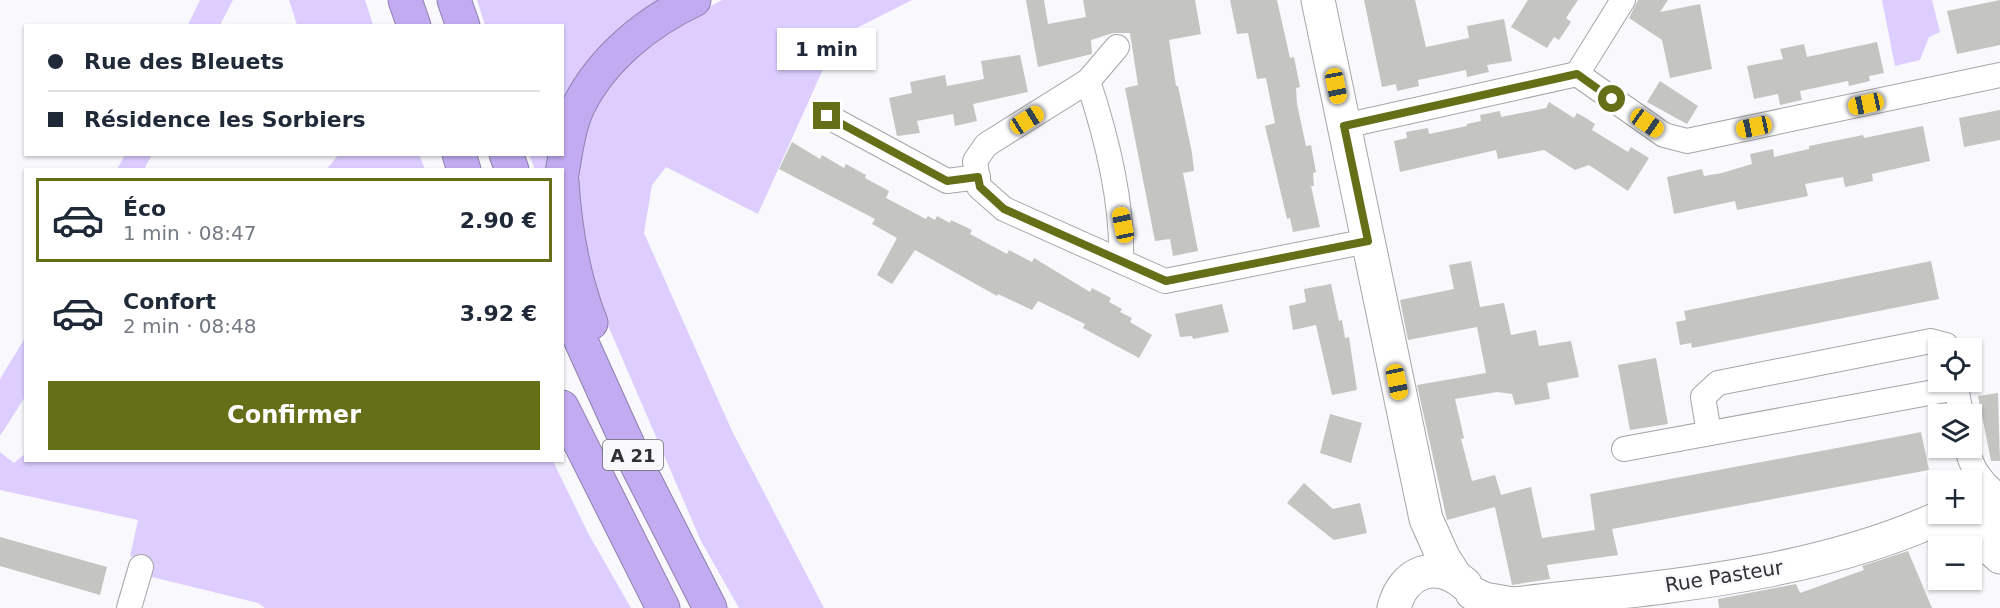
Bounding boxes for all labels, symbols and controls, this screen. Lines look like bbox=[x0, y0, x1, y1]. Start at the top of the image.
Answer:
callout: 1 min bbox=[778, 29, 876, 71]
text: 1 min bbox=[795, 37, 858, 61]
text: Rue des Bleuets bbox=[84, 49, 284, 74]
car bbox=[1324, 67, 1348, 105]
route start bbox=[1598, 85, 1625, 112]
car bbox=[1847, 91, 1885, 117]
route end bbox=[813, 102, 840, 129]
car bbox=[1007, 103, 1047, 137]
car bbox=[1627, 105, 1667, 141]
text: Résidence les Sorbiers bbox=[84, 107, 366, 132]
car bbox=[1735, 114, 1773, 140]
icon: car bbox=[51, 193, 105, 247]
text: Éco bbox=[123, 196, 166, 221]
car bbox=[1110, 206, 1136, 244]
text: 2.90 € bbox=[460, 208, 537, 233]
text: 1 min · 08:47 bbox=[123, 221, 257, 245]
icon: car bbox=[51, 286, 105, 340]
text: Confort bbox=[123, 289, 216, 314]
text: 3.92 € bbox=[460, 301, 537, 326]
text: 2 min · 08:48 bbox=[123, 314, 257, 338]
map controls bbox=[1928, 338, 1982, 590]
button: locate bbox=[1928, 338, 1982, 392]
car bbox=[1384, 363, 1410, 401]
button: Confirmer bbox=[48, 381, 540, 450]
button: layers bbox=[1928, 404, 1982, 458]
road number: A 21 bbox=[603, 440, 663, 470]
button: + bbox=[1928, 470, 1982, 524]
button: − bbox=[1928, 536, 1982, 590]
street label: Rue Pasteur bbox=[1663, 555, 1786, 597]

